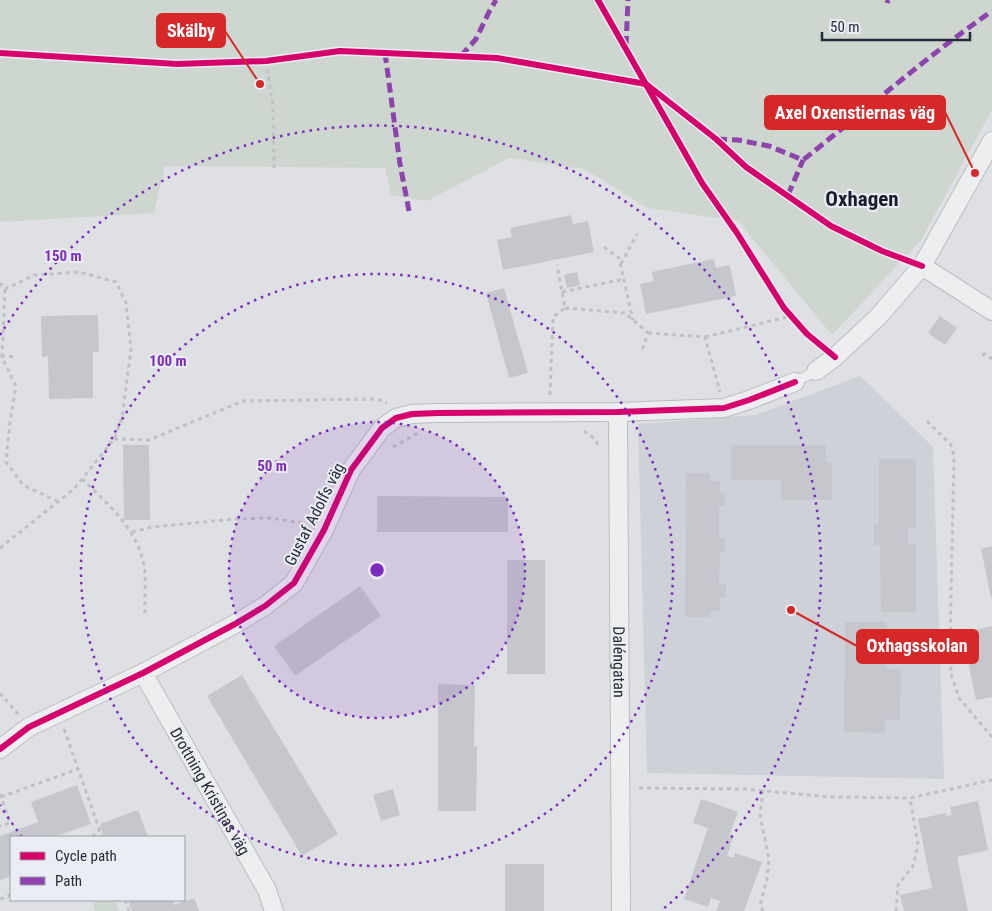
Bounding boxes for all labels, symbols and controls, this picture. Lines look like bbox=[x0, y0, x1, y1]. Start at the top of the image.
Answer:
scale bar bbox=[822, 10, 970, 42]
callout: Skälby bbox=[157, 14, 225, 47]
text: 50 m bbox=[830, 18, 860, 36]
text: Skälby bbox=[167, 20, 215, 41]
callout: Axel Oxenstiernas väg bbox=[765, 96, 945, 129]
text: Axel Oxenstiernas väg bbox=[775, 102, 935, 123]
district label: Oxhagen bbox=[825, 187, 899, 211]
text: 150 m bbox=[44, 247, 82, 265]
text: 100 m bbox=[149, 352, 187, 370]
text: 50 m bbox=[257, 457, 287, 475]
street label: Gustaf Adolfs väg bbox=[280, 460, 349, 569]
centre of rings bbox=[368, 561, 386, 579]
street label: Daléngatan bbox=[609, 626, 629, 698]
callout: Oxhagsskolan bbox=[857, 630, 978, 663]
text: Oxhagsskolan bbox=[866, 635, 968, 656]
street label: Drottning Kristinas väg bbox=[166, 724, 254, 858]
legend bbox=[10, 836, 185, 901]
text: Cycle path bbox=[55, 847, 117, 865]
text: Path bbox=[55, 872, 82, 890]

